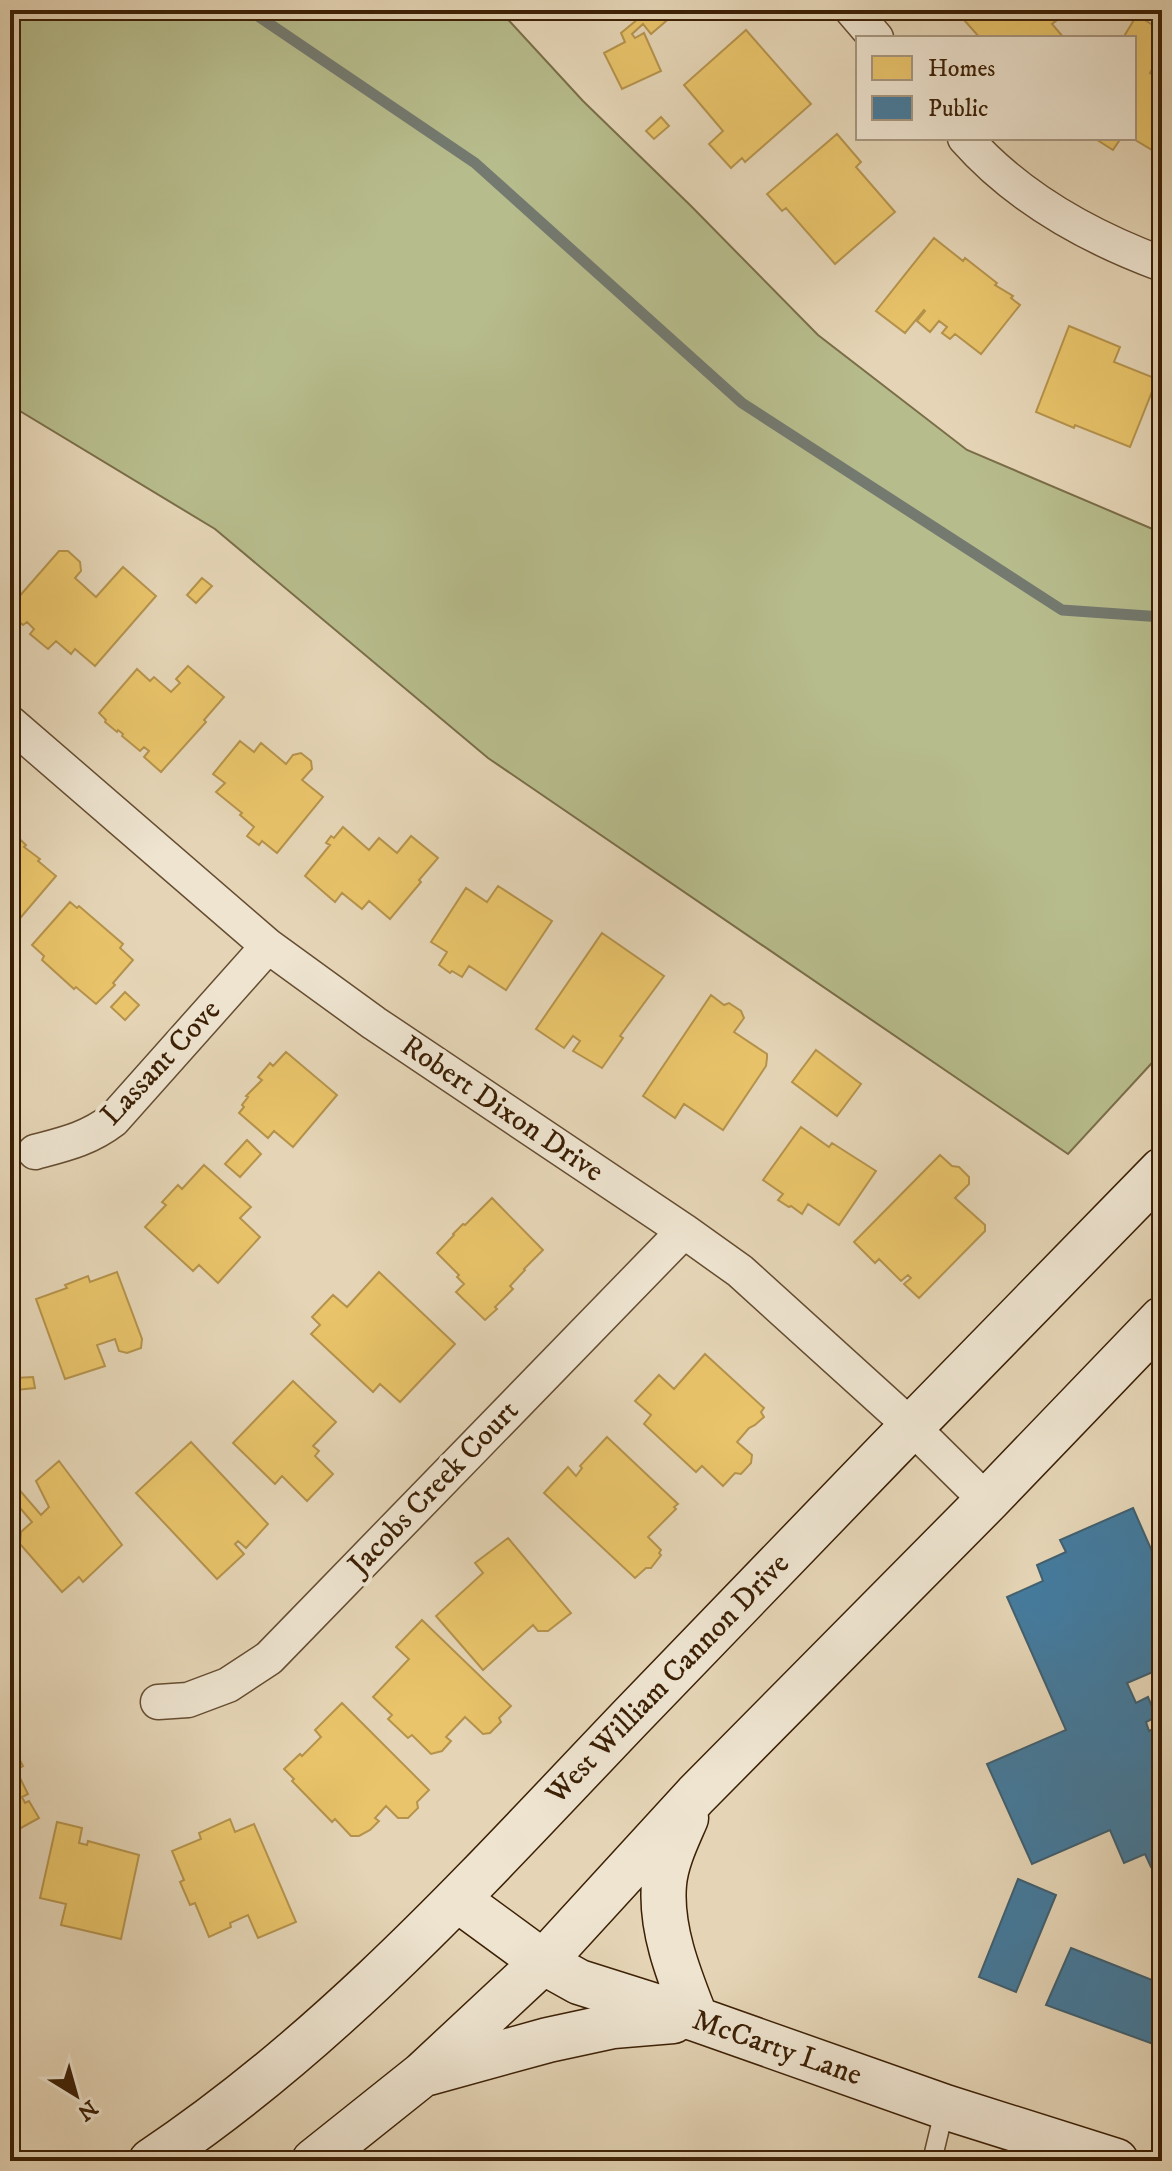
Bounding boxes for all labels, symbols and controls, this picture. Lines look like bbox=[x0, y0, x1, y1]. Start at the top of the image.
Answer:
legend bbox=[856, 36, 1136, 140]
text: Homes bbox=[928, 54, 995, 84]
text: Public bbox=[928, 94, 988, 124]
street label: Lassant Cove bbox=[93, 992, 229, 1134]
street label: Robert Dixon Drive bbox=[394, 1028, 610, 1190]
street label: Jacobs Creek Court bbox=[339, 1393, 527, 1585]
street label: West William Cannon Drive bbox=[538, 1546, 798, 1813]
street label: McCarty Lane bbox=[688, 2002, 866, 2094]
north arrow bbox=[36, 2055, 116, 2135]
text: N bbox=[72, 2094, 102, 2126]

